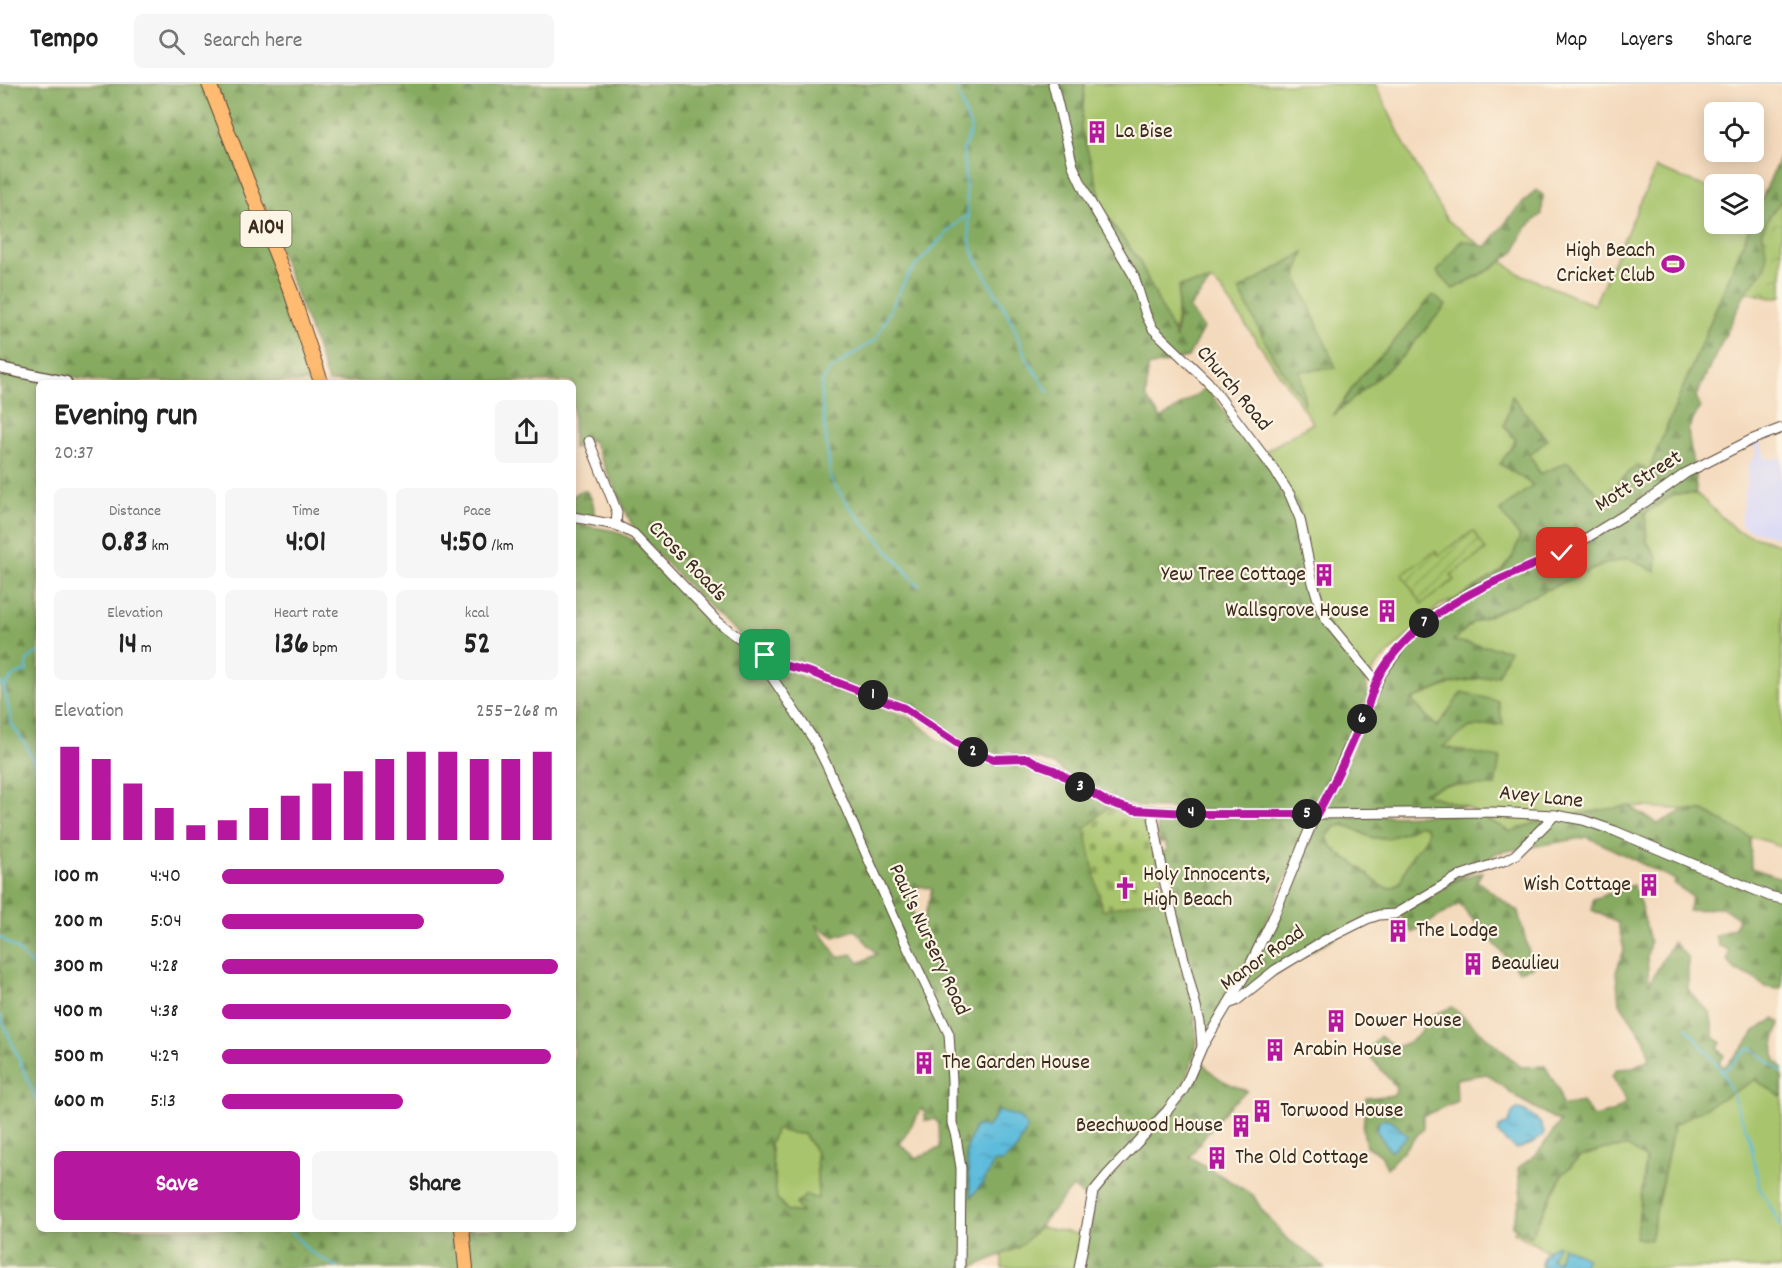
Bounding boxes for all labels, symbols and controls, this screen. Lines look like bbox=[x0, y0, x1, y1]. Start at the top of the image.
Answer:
search box bbox=[134, 14, 554, 68]
text: Tempo bbox=[30, 21, 98, 61]
icon: search bbox=[155, 25, 188, 58]
text: Search here bbox=[203, 26, 303, 57]
text: Map bbox=[1556, 26, 1587, 56]
text: Layers bbox=[1620, 26, 1673, 56]
text: Share bbox=[1706, 26, 1752, 56]
map controls bbox=[1704, 102, 1764, 234]
button: locate bbox=[1704, 102, 1764, 162]
place label: La Bise bbox=[1115, 117, 1173, 148]
building icon: La Bise bbox=[1084, 119, 1110, 145]
button: layers bbox=[1704, 174, 1764, 234]
road number: A104 bbox=[240, 211, 292, 247]
place label: High Beach Cricket Club bbox=[1556, 236, 1655, 292]
sports icon: High Beach Cricket Club bbox=[1660, 251, 1686, 277]
street label: Church Road bbox=[1188, 339, 1278, 439]
text: Evening run bbox=[54, 394, 198, 441]
button: share bbox=[495, 400, 558, 463]
text: 20:37 bbox=[54, 440, 94, 468]
street label: Mott Street bbox=[1589, 443, 1689, 521]
text: Distance bbox=[109, 500, 161, 523]
text: Time bbox=[292, 500, 320, 523]
text: Pace bbox=[463, 500, 491, 523]
street label: Cross Roads bbox=[640, 514, 734, 610]
text: 0.83 bbox=[101, 523, 148, 566]
text: 4:01 bbox=[286, 523, 326, 566]
text: 4:50 bbox=[440, 523, 488, 566]
pin bbox=[1536, 527, 1587, 578]
text: km bbox=[148, 535, 169, 558]
text: /km bbox=[488, 535, 514, 558]
icon: check bbox=[1545, 536, 1578, 569]
place label: Yew Tree Cottage bbox=[1161, 560, 1306, 591]
building icon: Yew Tree Cottage bbox=[1311, 562, 1337, 588]
place label: Wallsgrove House bbox=[1225, 596, 1369, 627]
building icon: Wallsgrove House bbox=[1374, 598, 1400, 624]
text: Elevation bbox=[107, 602, 163, 625]
text: Heart rate bbox=[274, 602, 338, 625]
text: kcal bbox=[465, 602, 489, 625]
pin: 7 bbox=[1409, 608, 1439, 638]
text: 7 bbox=[1421, 611, 1427, 634]
text: 14 bbox=[118, 625, 137, 668]
text: 136 bbox=[274, 625, 309, 668]
text: 52 bbox=[464, 625, 491, 668]
pin bbox=[739, 629, 790, 680]
text: m bbox=[137, 637, 152, 660]
text: bpm bbox=[309, 637, 338, 660]
icon: arrive bbox=[748, 638, 781, 671]
pin: 1 bbox=[858, 680, 888, 710]
text: 1 bbox=[871, 683, 875, 706]
text: Elevation bbox=[54, 698, 124, 726]
text: 255–268 m bbox=[476, 698, 558, 726]
pin: 6 bbox=[1347, 704, 1377, 734]
text: 6 bbox=[1358, 707, 1366, 730]
pin: 2 bbox=[958, 737, 988, 767]
text: 2 bbox=[970, 740, 977, 763]
pin: 3 bbox=[1065, 772, 1095, 802]
text: 3 bbox=[1076, 775, 1084, 798]
street label: Avey Lane bbox=[1498, 778, 1584, 818]
pin: 4 bbox=[1176, 798, 1206, 828]
pin: 5 bbox=[1292, 799, 1322, 829]
text: 4 bbox=[1188, 801, 1194, 824]
text: 5 bbox=[1303, 802, 1311, 825]
street label: Paul's Nursery Road bbox=[879, 859, 977, 1021]
place label: Holy Innocents, High Beach bbox=[1143, 860, 1270, 916]
text: 100 m bbox=[54, 863, 99, 891]
text: 4:40 bbox=[150, 863, 181, 891]
place label: Wish Cottage bbox=[1523, 870, 1631, 901]
building icon: Wish Cottage bbox=[1636, 872, 1662, 898]
church icon: Holy Innocents, High Beach bbox=[1112, 875, 1138, 901]
text: 200 m bbox=[54, 908, 103, 936]
text: 5:04 bbox=[150, 908, 182, 936]
place label: The Lodge bbox=[1416, 916, 1498, 947]
street label: Manor Road bbox=[1214, 918, 1312, 1000]
building icon: The Lodge bbox=[1385, 918, 1411, 944]
place label: Beaulieu bbox=[1491, 949, 1559, 980]
building icon: Beaulieu bbox=[1460, 951, 1486, 977]
text: 300 m bbox=[54, 953, 103, 981]
text: 4:28 bbox=[150, 953, 178, 981]
text: 400 m bbox=[54, 998, 102, 1026]
text: 4:38 bbox=[150, 998, 179, 1026]
place label: Dower House bbox=[1354, 1006, 1462, 1037]
building icon: Dower House bbox=[1323, 1008, 1349, 1034]
place label: Arabin House bbox=[1293, 1035, 1402, 1066]
building icon: Arabin House bbox=[1262, 1037, 1288, 1063]
text: 500 m bbox=[54, 1043, 103, 1071]
text: 4:29 bbox=[150, 1043, 180, 1071]
place label: The Garden House bbox=[942, 1048, 1090, 1079]
building icon: The Garden House bbox=[911, 1050, 937, 1076]
text: 600 m bbox=[54, 1088, 104, 1116]
text: 5:13 bbox=[150, 1088, 176, 1116]
place label: Torwood House bbox=[1280, 1096, 1403, 1127]
building icon: Torwood House bbox=[1249, 1098, 1275, 1124]
place label: Beechwood House bbox=[1076, 1111, 1223, 1142]
building icon: Beechwood House bbox=[1228, 1113, 1254, 1139]
place label: The Old Cottage bbox=[1235, 1143, 1368, 1174]
building icon: The Old Cottage bbox=[1204, 1145, 1230, 1171]
button: Save bbox=[54, 1151, 300, 1220]
button: Share bbox=[312, 1151, 558, 1220]

